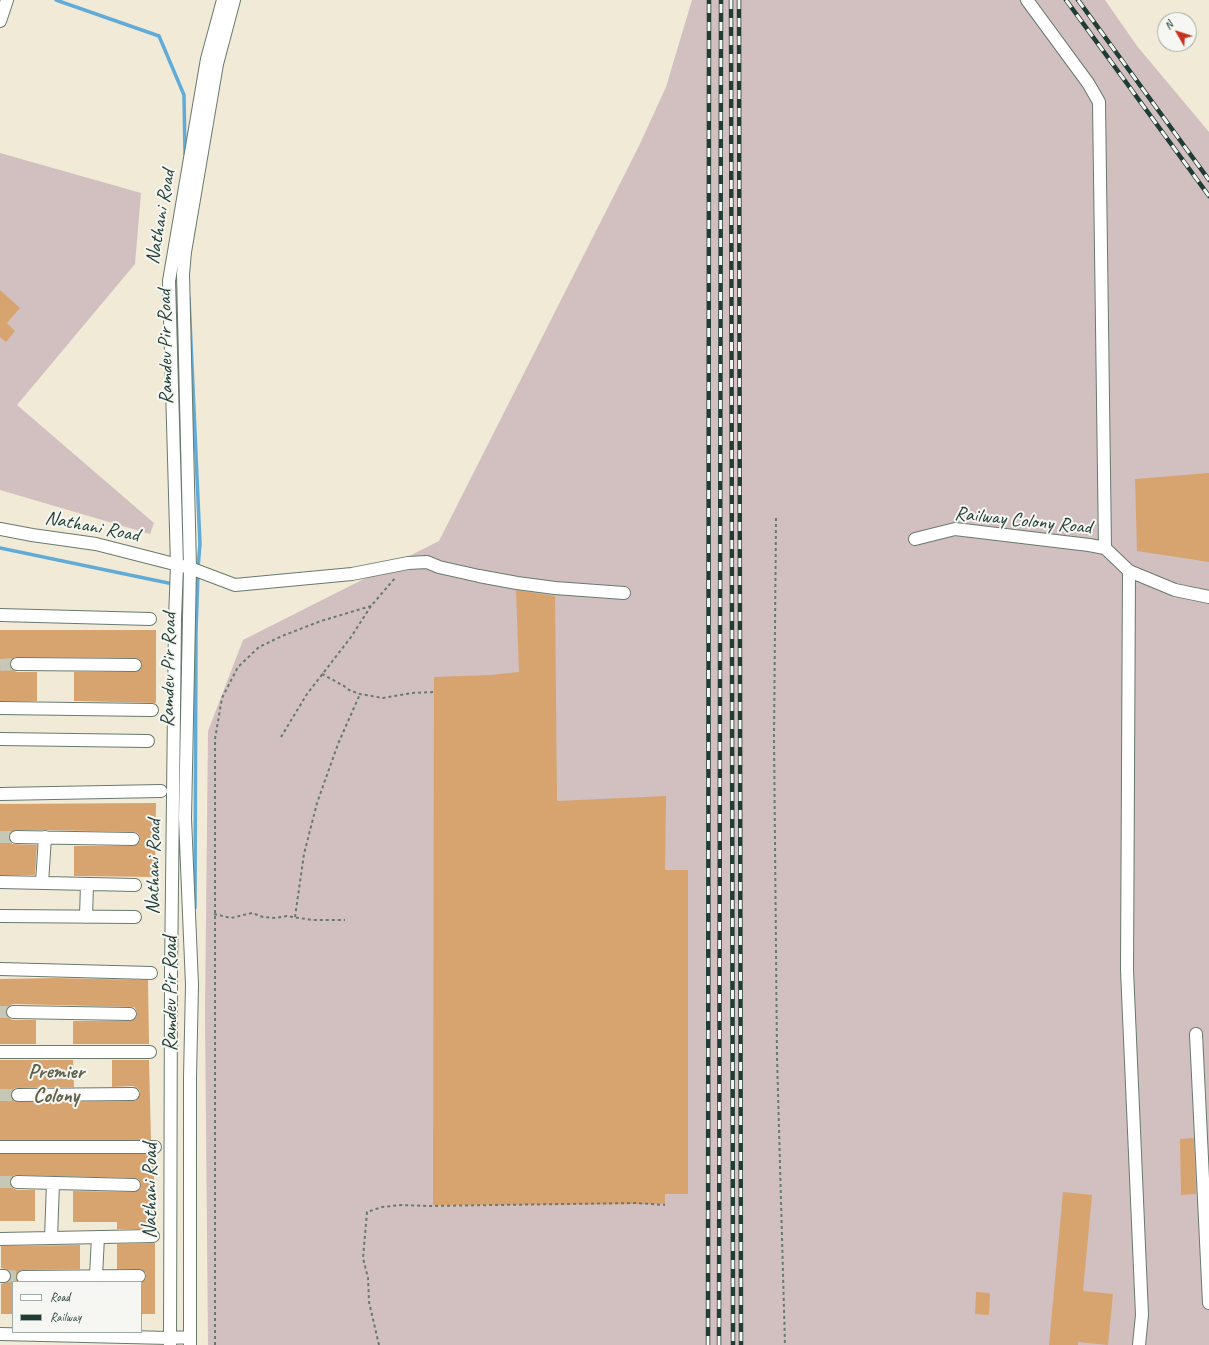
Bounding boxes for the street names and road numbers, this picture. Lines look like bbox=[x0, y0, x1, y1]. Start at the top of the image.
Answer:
street label: Nathani Road bbox=[141, 168, 181, 266]
street label: Ramdev Pir Road bbox=[153, 289, 179, 405]
street label: Railway Colony Road bbox=[953, 502, 1093, 540]
street label: Nathani Road bbox=[43, 506, 141, 548]
street label: Ramdev Pir Road bbox=[156, 612, 182, 728]
street label: Nathani Road bbox=[141, 819, 167, 915]
street label: Ramdev Pir Road bbox=[159, 936, 183, 1052]
street label: Nathani Road bbox=[139, 1143, 163, 1239]

